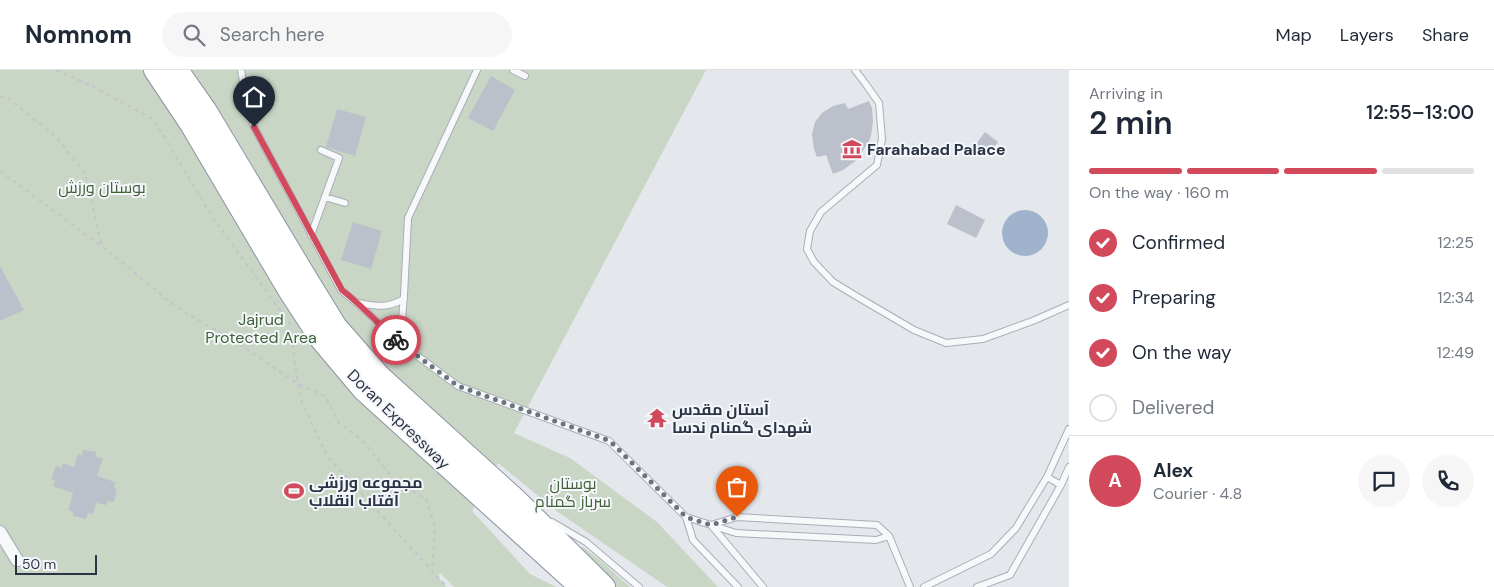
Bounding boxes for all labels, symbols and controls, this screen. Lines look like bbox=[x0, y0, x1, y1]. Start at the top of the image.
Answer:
search box bbox=[162, 12, 512, 57]
text: Nomnom bbox=[25, 19, 132, 50]
icon: search bbox=[180, 21, 208, 49]
text: Search here bbox=[220, 22, 325, 47]
text: Map bbox=[1276, 23, 1312, 47]
text: Layers bbox=[1340, 23, 1394, 47]
text: Share bbox=[1422, 23, 1469, 47]
pin bbox=[233, 76, 275, 127]
icon: home bbox=[240, 83, 268, 111]
text: Arriving in bbox=[1089, 83, 1163, 104]
text: 12:55–13:00 bbox=[1366, 100, 1474, 125]
text: 2 min bbox=[1089, 102, 1173, 144]
museum icon: Farahabad Palace bbox=[841, 138, 863, 160]
place label: Farahabad Palace bbox=[867, 139, 1006, 160]
park label: بوستان ورزش bbox=[58, 177, 146, 198]
text: On the way · 160 m bbox=[1089, 182, 1229, 203]
icon: check bbox=[1089, 229, 1117, 257]
text: Confirmed bbox=[1132, 230, 1225, 255]
text: 12:25 bbox=[1438, 232, 1474, 253]
icon: check bbox=[1089, 284, 1117, 312]
text: Preparing bbox=[1132, 285, 1216, 310]
text: 12:34 bbox=[1437, 287, 1474, 308]
park label: Jajrud Protected Area bbox=[205, 309, 317, 348]
courier bbox=[371, 315, 421, 365]
icon: bike bbox=[382, 326, 410, 354]
icon: check bbox=[1089, 339, 1117, 367]
text: On the way bbox=[1132, 340, 1232, 365]
text: 12:49 bbox=[1437, 342, 1474, 363]
street label: Doran Expressway bbox=[343, 365, 455, 474]
text: Delivered bbox=[1132, 395, 1214, 420]
place label: آستان مقدس شهدای گمنام ندسا bbox=[672, 399, 812, 439]
temple icon: آستان مقدس شهدای گمنام ندسا bbox=[646, 407, 668, 429]
button: chat bbox=[1358, 455, 1410, 507]
button: phone bbox=[1422, 455, 1474, 507]
text: Alex bbox=[1153, 458, 1193, 483]
pin bbox=[716, 466, 758, 517]
text: A bbox=[1108, 468, 1122, 493]
place label: مجموعه ورزشی آفتاب انقلاب bbox=[309, 472, 423, 511]
park label: بوستان سرباز گمنام bbox=[535, 473, 611, 513]
icon: bag bbox=[723, 473, 751, 501]
sports icon: مجموعه ورزشی آفتاب انقلاب bbox=[283, 480, 305, 502]
text: Courier · 4.8 bbox=[1153, 483, 1242, 504]
scale bar bbox=[15, 552, 98, 575]
text: 50 m bbox=[22, 555, 56, 573]

